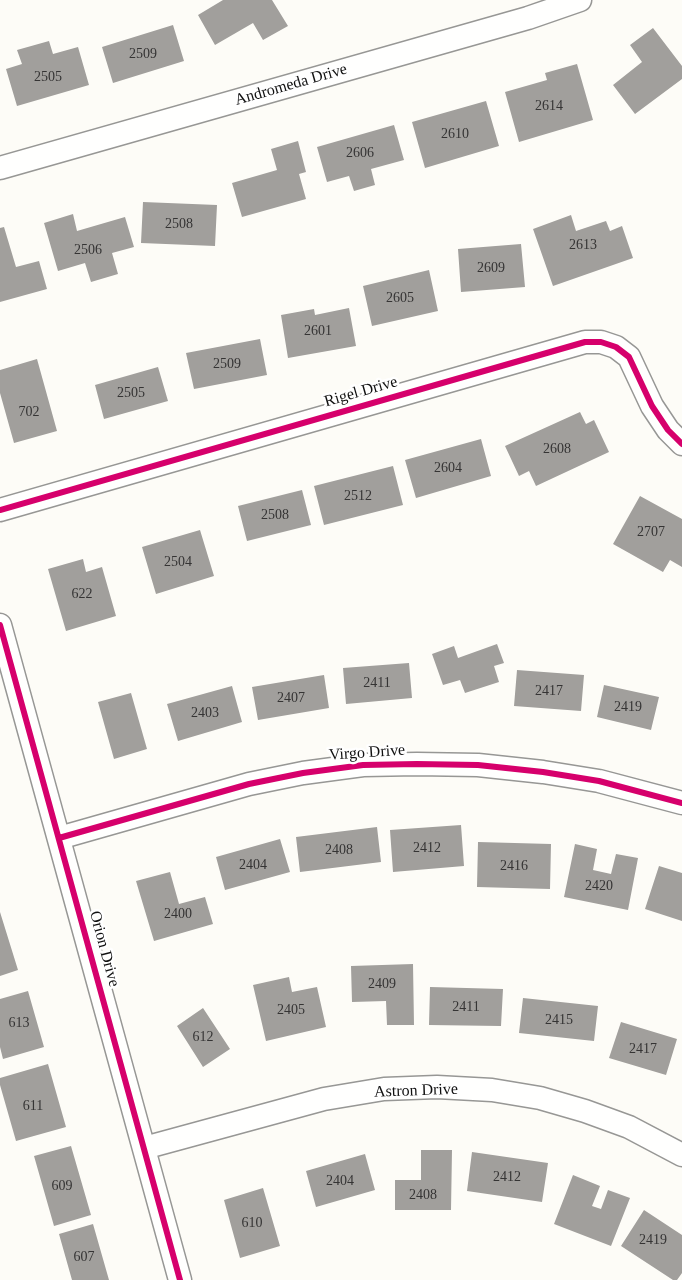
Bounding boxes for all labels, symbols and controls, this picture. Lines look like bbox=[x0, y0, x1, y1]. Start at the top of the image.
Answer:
house number: 2509 bbox=[129, 46, 157, 62]
street label: Andromeda Drive bbox=[233, 60, 349, 110]
house number: 2505 bbox=[34, 69, 62, 85]
house number: 2614 bbox=[535, 98, 563, 114]
house number: 2610 bbox=[441, 126, 469, 142]
house number: 2606 bbox=[346, 145, 374, 161]
house number: 2508 bbox=[165, 216, 193, 232]
house number: 2613 bbox=[569, 237, 597, 253]
house number: 2506 bbox=[74, 242, 102, 258]
house number: 2609 bbox=[477, 260, 505, 276]
house number: 2605 bbox=[386, 290, 414, 306]
house number: 2601 bbox=[304, 323, 332, 339]
house number: 2509 bbox=[213, 356, 241, 372]
street label: Rigel Drive bbox=[322, 372, 400, 412]
house number: 2505 bbox=[117, 385, 145, 401]
house number: 702 bbox=[18, 404, 40, 420]
house number: 2608 bbox=[543, 441, 571, 457]
house number: 2604 bbox=[434, 460, 462, 476]
house number: 2512 bbox=[344, 488, 372, 504]
house number: 2508 bbox=[261, 507, 289, 523]
house number: 2707 bbox=[637, 524, 665, 540]
house number: 2504 bbox=[164, 554, 192, 570]
house number: 622 bbox=[72, 586, 92, 602]
house number: 2411 bbox=[363, 675, 391, 691]
house number: 2417 bbox=[535, 683, 563, 699]
house number: 2407 bbox=[277, 690, 305, 706]
house number: 2419 bbox=[614, 699, 642, 715]
house number: 2403 bbox=[191, 705, 219, 721]
street label: Virgo Drive bbox=[328, 741, 406, 765]
house number: 2412 bbox=[413, 840, 441, 856]
house number: 2408 bbox=[325, 842, 353, 858]
house number: 2404 bbox=[239, 857, 267, 873]
house number: 2416 bbox=[500, 858, 528, 874]
house number: 2420 bbox=[585, 878, 613, 894]
house number: 2400 bbox=[164, 906, 192, 922]
street label: Orion Drive bbox=[85, 909, 123, 989]
house number: 2409 bbox=[368, 976, 396, 992]
house number: 2411 bbox=[452, 999, 480, 1015]
house number: 2405 bbox=[277, 1002, 305, 1018]
house number: 2415 bbox=[545, 1012, 573, 1028]
house number: 613 bbox=[8, 1015, 29, 1031]
house number: 612 bbox=[192, 1029, 214, 1045]
house number: 2417 bbox=[629, 1041, 657, 1057]
street label: Astron Drive bbox=[374, 1080, 458, 1102]
house number: 611 bbox=[23, 1098, 43, 1114]
house number: 2412 bbox=[493, 1169, 521, 1185]
house number: 2404 bbox=[326, 1173, 354, 1189]
house number: 609 bbox=[52, 1178, 72, 1194]
house number: 2408 bbox=[409, 1187, 437, 1203]
house number: 610 bbox=[242, 1215, 262, 1231]
house number: 2419 bbox=[639, 1232, 667, 1248]
house number: 607 bbox=[74, 1249, 94, 1265]

